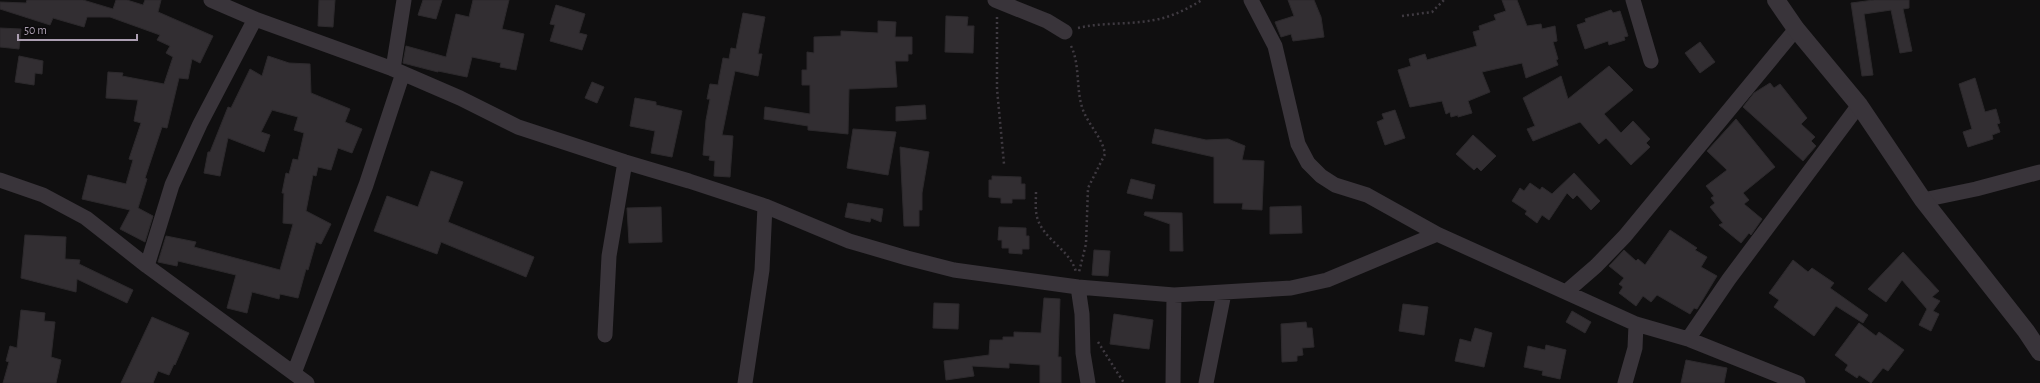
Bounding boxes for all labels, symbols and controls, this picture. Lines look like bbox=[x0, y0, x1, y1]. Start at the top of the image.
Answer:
scale bar bbox=[18, 16, 137, 42]
text: 50 m bbox=[24, 24, 47, 36]

